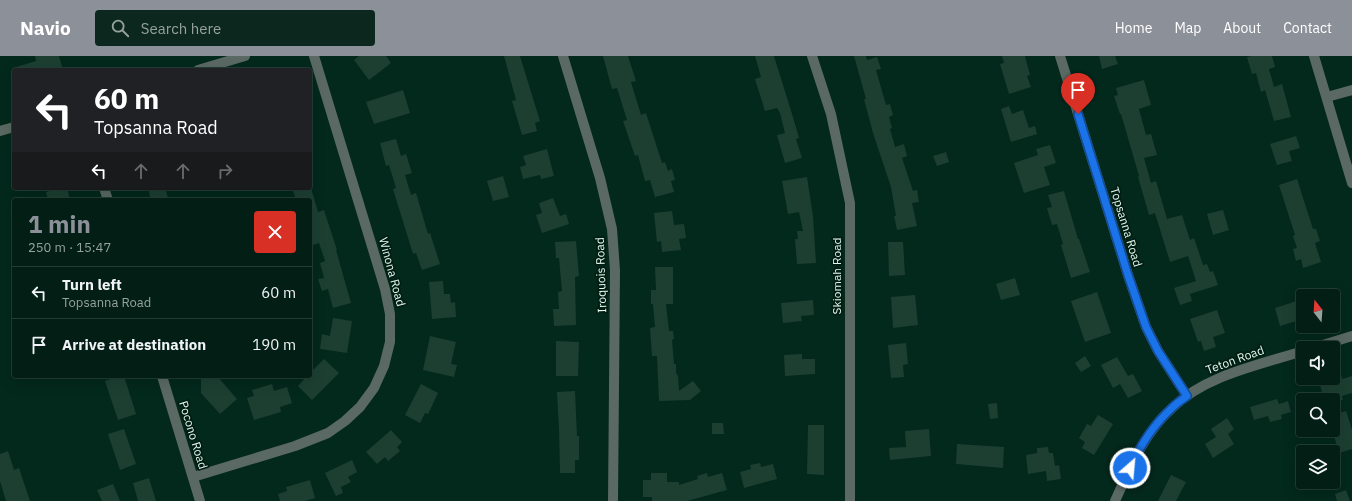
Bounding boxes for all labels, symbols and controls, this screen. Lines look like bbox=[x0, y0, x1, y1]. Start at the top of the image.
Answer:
search box bbox=[95, 10, 375, 46]
text: Navio bbox=[20, 16, 71, 40]
icon: search bbox=[109, 17, 131, 39]
text: Search here bbox=[141, 19, 221, 38]
text: Home bbox=[1115, 19, 1152, 37]
text: Map bbox=[1174, 19, 1201, 37]
text: About bbox=[1223, 19, 1261, 37]
text: Contact bbox=[1283, 19, 1332, 37]
pin bbox=[1061, 73, 1095, 114]
icon: arrive bbox=[1067, 79, 1089, 101]
text: 60 m bbox=[94, 80, 159, 117]
icon: left bbox=[28, 84, 80, 136]
text: Topsanna Road bbox=[94, 116, 218, 139]
icon: left bbox=[88, 160, 110, 182]
icon: ahead bbox=[130, 160, 152, 182]
icon: ahead bbox=[172, 160, 194, 182]
icon: right bbox=[214, 160, 236, 182]
street label: Topsanna Road bbox=[1107, 185, 1146, 268]
text: 1 min bbox=[28, 208, 91, 240]
button: close bbox=[254, 211, 296, 253]
street label: Winona Road bbox=[376, 236, 409, 308]
street label: Iroquois Road bbox=[592, 237, 609, 313]
street label: Skiomah Road bbox=[829, 237, 844, 315]
text: 250 m · 15:47 bbox=[28, 239, 111, 256]
text: Turn left bbox=[62, 275, 122, 294]
icon: left bbox=[28, 282, 50, 304]
text: 60 m bbox=[261, 283, 296, 302]
north arrow bbox=[1296, 289, 1340, 333]
map controls bbox=[1296, 289, 1340, 489]
text: Topsanna Road bbox=[62, 294, 151, 311]
icon: arrive bbox=[28, 334, 50, 356]
text: Arrive at destination bbox=[62, 335, 206, 354]
text: 190 m bbox=[252, 335, 296, 354]
button: sound bbox=[1296, 341, 1340, 385]
street label: Teton Road bbox=[1204, 342, 1266, 377]
button: search bbox=[1296, 393, 1340, 437]
street label: Pocono Road bbox=[176, 399, 211, 471]
button: layers bbox=[1296, 445, 1340, 489]
position arrow bbox=[1109, 447, 1151, 489]

